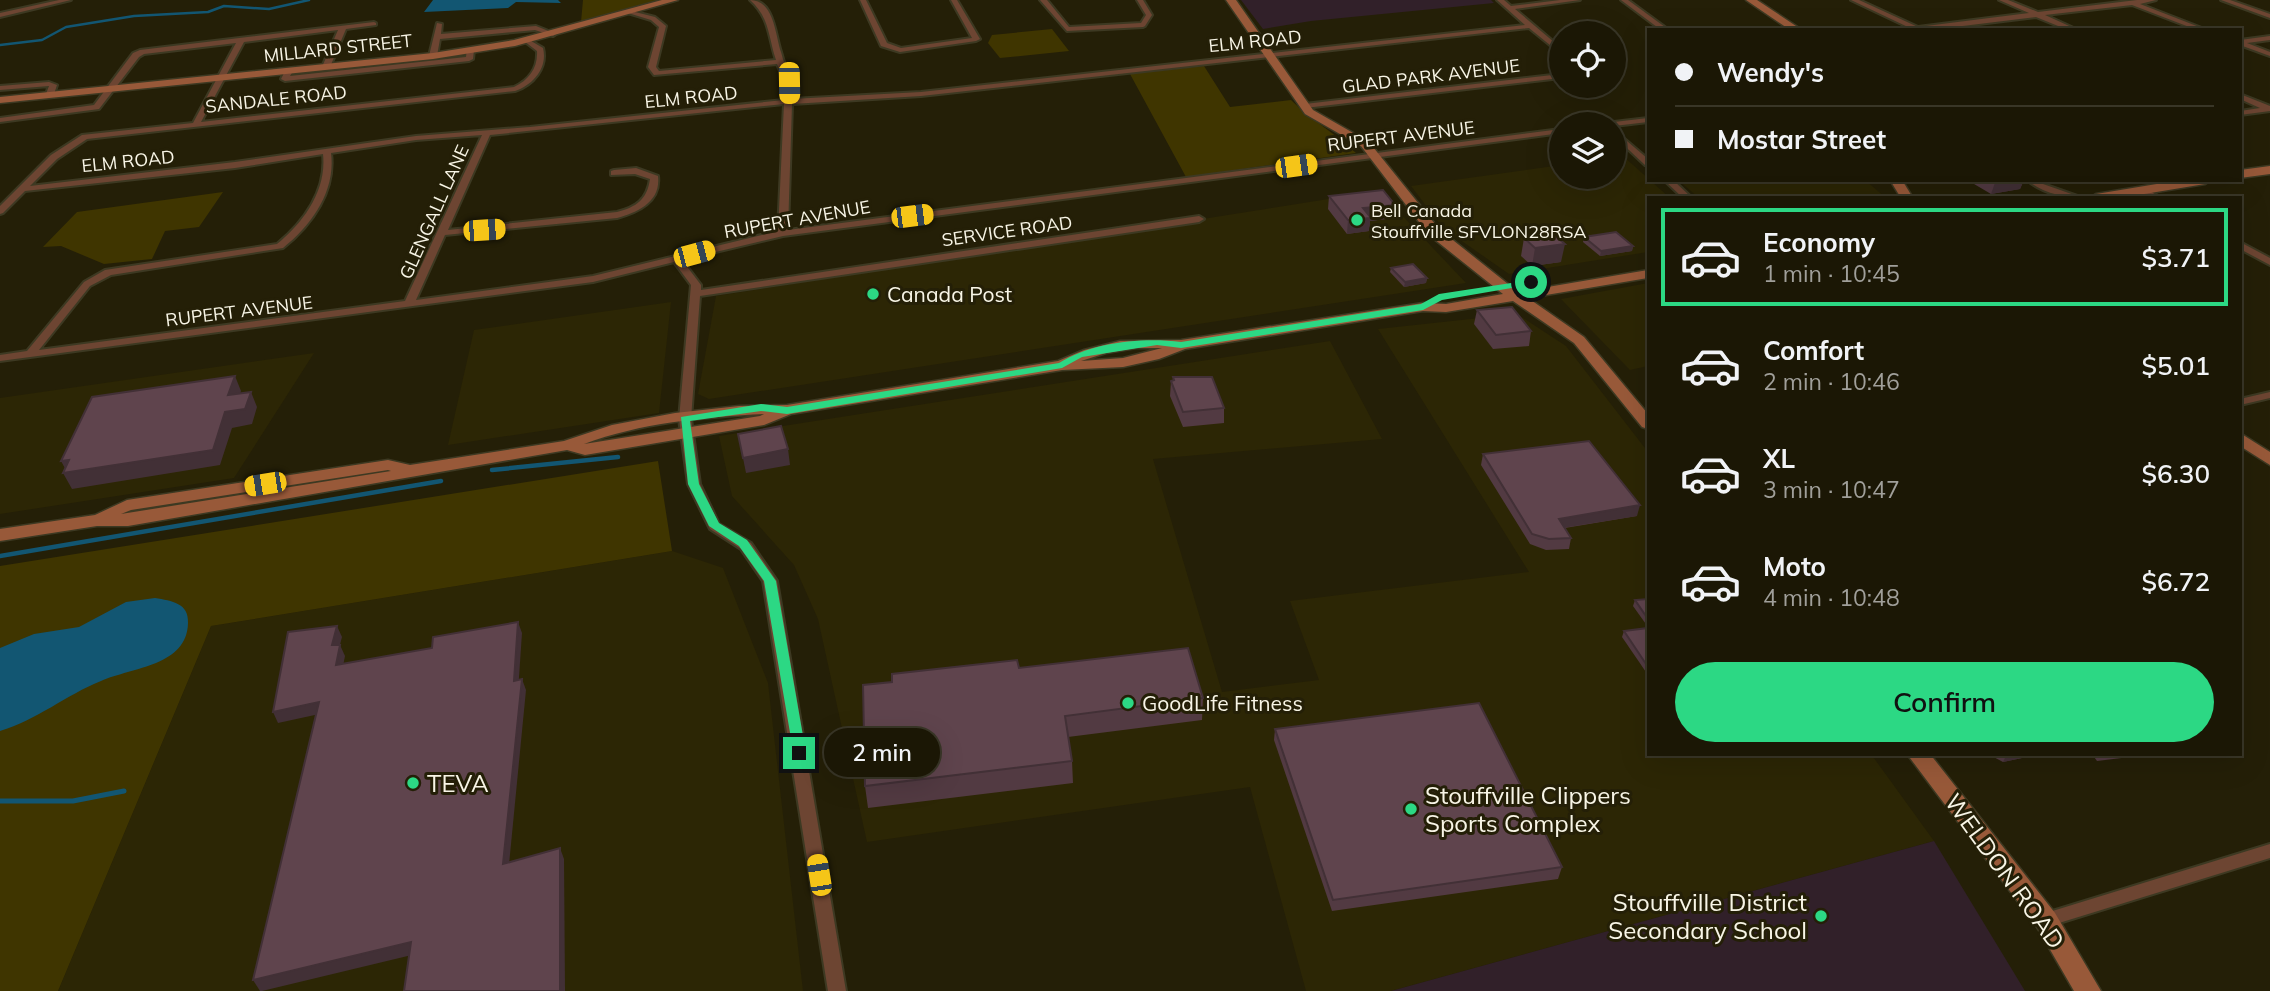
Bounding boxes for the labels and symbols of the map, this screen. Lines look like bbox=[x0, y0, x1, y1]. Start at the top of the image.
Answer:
street label: ELM ROAD bbox=[1207, 25, 1303, 57]
street label: MILLARD STREET bbox=[263, 29, 414, 67]
street label: GLAD PARK AVENUE bbox=[1341, 54, 1521, 98]
car bbox=[779, 62, 800, 104]
street label: SANDALE ROAD bbox=[204, 80, 348, 118]
street label: ELM ROAD bbox=[643, 81, 739, 113]
street label: RUPERT AVENUE bbox=[1326, 116, 1476, 156]
street label: GLENGALL LANE bbox=[394, 141, 474, 283]
street label: ELM ROAD bbox=[80, 145, 176, 177]
car bbox=[1274, 153, 1319, 179]
street label: RUPERT AVENUE bbox=[722, 195, 872, 243]
place label: Bell Canada Stouffville SFVLON28RSA bbox=[1371, 199, 1587, 243]
car bbox=[890, 203, 935, 229]
street label: SERVICE ROAD bbox=[940, 210, 1074, 252]
marker: Bell Canada Stouffville SFVLON28RSA bbox=[1349, 212, 1365, 228]
car bbox=[463, 218, 506, 242]
car bbox=[671, 238, 718, 270]
route start bbox=[1515, 266, 1547, 298]
place label: Canada Post bbox=[887, 281, 1012, 307]
marker: Canada Post bbox=[865, 286, 881, 302]
street label: RUPERT AVENUE bbox=[164, 291, 314, 331]
car bbox=[243, 470, 288, 498]
place label: GoodLife Fitness bbox=[1142, 690, 1303, 716]
marker: GoodLife Fitness bbox=[1120, 695, 1136, 711]
callout: 2 min bbox=[824, 728, 939, 778]
route end bbox=[783, 737, 815, 769]
place label: TEVA bbox=[427, 768, 489, 798]
marker: TEVA bbox=[405, 775, 421, 791]
place label: Stouffville Clippers Sports Complex bbox=[1425, 780, 1631, 838]
street label: WELDON ROAD bbox=[1939, 787, 2071, 955]
marker: Stouffville Clippers Sports Complex bbox=[1403, 801, 1419, 817]
car bbox=[806, 853, 833, 897]
place label: Stouffville District Secondary School bbox=[1608, 887, 1807, 945]
marker: Stouffville District Secondary School bbox=[1813, 908, 1829, 924]

